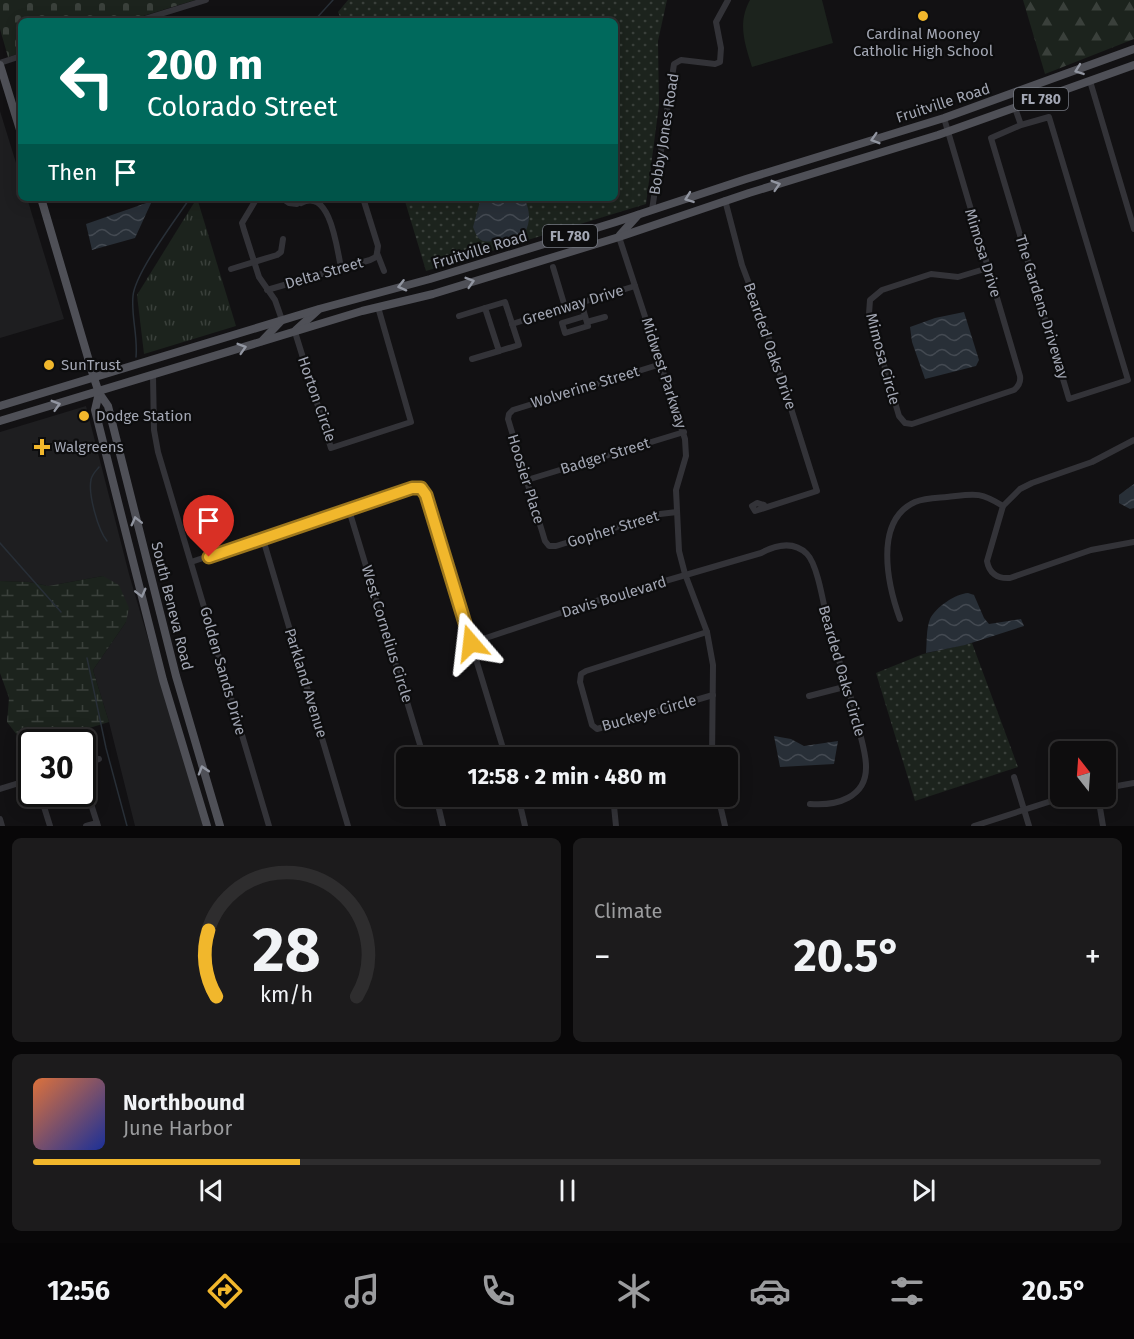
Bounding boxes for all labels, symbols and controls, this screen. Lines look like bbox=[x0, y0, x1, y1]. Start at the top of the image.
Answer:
marker: Cardinal Mooney Catholic High School bbox=[916, 9, 930, 23]
place label: Cardinal Mooney Catholic High School bbox=[853, 25, 994, 60]
text: 200 m bbox=[147, 40, 263, 90]
icon: left bbox=[48, 42, 126, 120]
one-way arrow bbox=[1074, 62, 1085, 75]
street label: Bobby Jones Road bbox=[645, 72, 683, 196]
street label: Fruitville Road bbox=[894, 79, 992, 127]
road number: FL 780 bbox=[1014, 88, 1068, 110]
text: Colorado Street bbox=[147, 91, 337, 123]
one-way arrow bbox=[870, 132, 881, 144]
icon: arrive bbox=[109, 156, 142, 189]
text: Then bbox=[48, 159, 97, 186]
one-way arrow bbox=[770, 179, 781, 192]
one-way arrow bbox=[684, 190, 695, 203]
street label: Mimosa Drive bbox=[961, 207, 1005, 299]
road number: FL 780 bbox=[543, 225, 597, 247]
street label: Fruitville Road bbox=[431, 227, 529, 273]
street label: The Gardens Driveway bbox=[1012, 233, 1073, 382]
street label: Delta Street bbox=[283, 253, 366, 293]
one-way arrow bbox=[464, 277, 475, 289]
one-way arrow bbox=[397, 279, 407, 292]
street label: Bearded Oaks Drive bbox=[740, 280, 800, 412]
street label: Greenway Drive bbox=[520, 281, 626, 329]
street label: Mimosa Circle bbox=[862, 311, 904, 407]
street label: Midwest Parkway bbox=[638, 315, 691, 431]
one-way arrow bbox=[237, 343, 247, 355]
street label: Horton Circle bbox=[294, 354, 340, 444]
place label: SunTrust bbox=[61, 356, 122, 374]
marker: SunTrust bbox=[42, 358, 56, 372]
street label: Wolverine Street bbox=[529, 362, 642, 412]
one-way arrow bbox=[50, 400, 61, 412]
place label: Dodge Station bbox=[96, 407, 192, 425]
marker: Dodge Station bbox=[77, 409, 91, 423]
street label: Hoosier Place bbox=[504, 432, 548, 526]
street label: Badger Street bbox=[558, 434, 652, 478]
place label: Walgreens bbox=[54, 438, 124, 456]
marker: Walgreens bbox=[35, 440, 49, 454]
pin bbox=[183, 495, 234, 557]
icon: arrive bbox=[192, 504, 225, 537]
street label: Gopher Street bbox=[565, 506, 661, 551]
one-way arrow bbox=[131, 516, 143, 527]
street label: South Beneva Road bbox=[147, 540, 197, 672]
street label: West Cornelius Circle bbox=[358, 563, 416, 705]
street label: Davis Boulevard bbox=[559, 573, 669, 621]
one-way arrow bbox=[133, 588, 146, 598]
street label: Bearded Oaks Circle bbox=[815, 603, 869, 739]
street label: Golden Sands Drive bbox=[196, 605, 250, 737]
position arrow bbox=[439, 611, 503, 675]
street label: Parkland Avenue bbox=[281, 626, 331, 740]
street label: Buckeye Circle bbox=[600, 691, 698, 735]
speed limit sign: 30 bbox=[18, 729, 96, 807]
north arrow bbox=[1050, 741, 1116, 807]
map controls bbox=[1050, 741, 1116, 807]
text: 12:58 · 2 min · 480 m bbox=[468, 763, 667, 790]
one-way arrow bbox=[198, 765, 210, 776]
text: Climate bbox=[594, 899, 662, 923]
text: 28 bbox=[252, 913, 321, 988]
text: 20.5° bbox=[794, 929, 902, 983]
text: − bbox=[594, 937, 611, 977]
text: + bbox=[1085, 937, 1101, 977]
text: km/h bbox=[260, 982, 313, 1008]
text: Northbound bbox=[123, 1089, 245, 1116]
text: June Harbor bbox=[123, 1116, 232, 1140]
icon: previous bbox=[195, 1174, 228, 1207]
icon: pause bbox=[551, 1174, 584, 1207]
icon: next bbox=[907, 1174, 940, 1207]
icon: directions bbox=[204, 1270, 246, 1312]
icon: music bbox=[341, 1270, 383, 1312]
icon: phone bbox=[477, 1270, 519, 1312]
icon: climate bbox=[613, 1270, 655, 1312]
icon: car bbox=[749, 1270, 791, 1312]
icon: filters bbox=[886, 1270, 928, 1312]
text: 12:56 bbox=[47, 1275, 110, 1307]
text: 20.5° bbox=[1022, 1275, 1087, 1307]

